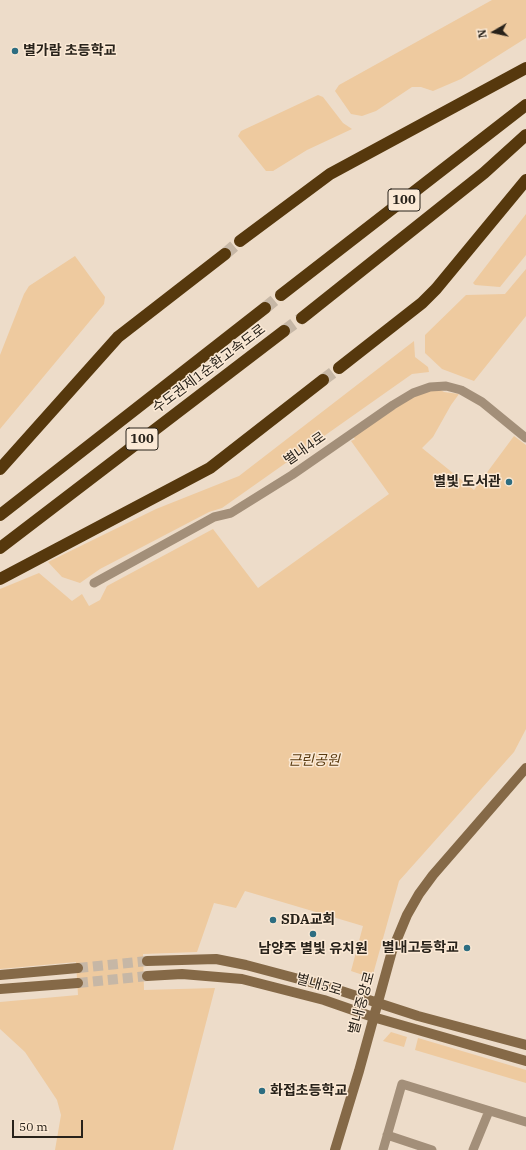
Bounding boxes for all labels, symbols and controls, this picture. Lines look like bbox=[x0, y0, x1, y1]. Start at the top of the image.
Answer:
north arrow bbox=[474, 12, 514, 52]
text: N bbox=[475, 28, 490, 39]
place label: 별가람 초등학교 bbox=[23, 43, 116, 59]
marker: 별가람 초등학교 bbox=[10, 46, 20, 56]
road number: 100 bbox=[388, 189, 420, 211]
street label: 수도권제1순환고속도로 bbox=[149, 321, 269, 417]
road number: 100 bbox=[126, 428, 158, 450]
street label: 별내4로 bbox=[281, 429, 329, 469]
place label: 별빛 도서관 bbox=[433, 474, 501, 490]
marker: 별빛 도서관 bbox=[504, 477, 514, 487]
park label: 근린공원 bbox=[288, 753, 340, 769]
place label: SDA교회 bbox=[281, 912, 336, 928]
marker: SDA교회 bbox=[268, 915, 278, 925]
marker: 남양주 별빛 유치원 bbox=[308, 929, 318, 939]
place label: 별내고등학교 bbox=[382, 940, 459, 956]
place label: 남양주 별빛 유치원 bbox=[258, 941, 368, 957]
marker: 별내고등학교 bbox=[462, 943, 472, 953]
street label: 별내5로 bbox=[294, 970, 344, 1000]
street label: 별내중앙로 bbox=[346, 970, 378, 1036]
place label: 화접초등학교 bbox=[270, 1083, 347, 1099]
marker: 화접초등학교 bbox=[257, 1086, 267, 1096]
scale bar bbox=[14, 1112, 85, 1138]
text: 50 m bbox=[19, 1119, 48, 1134]

